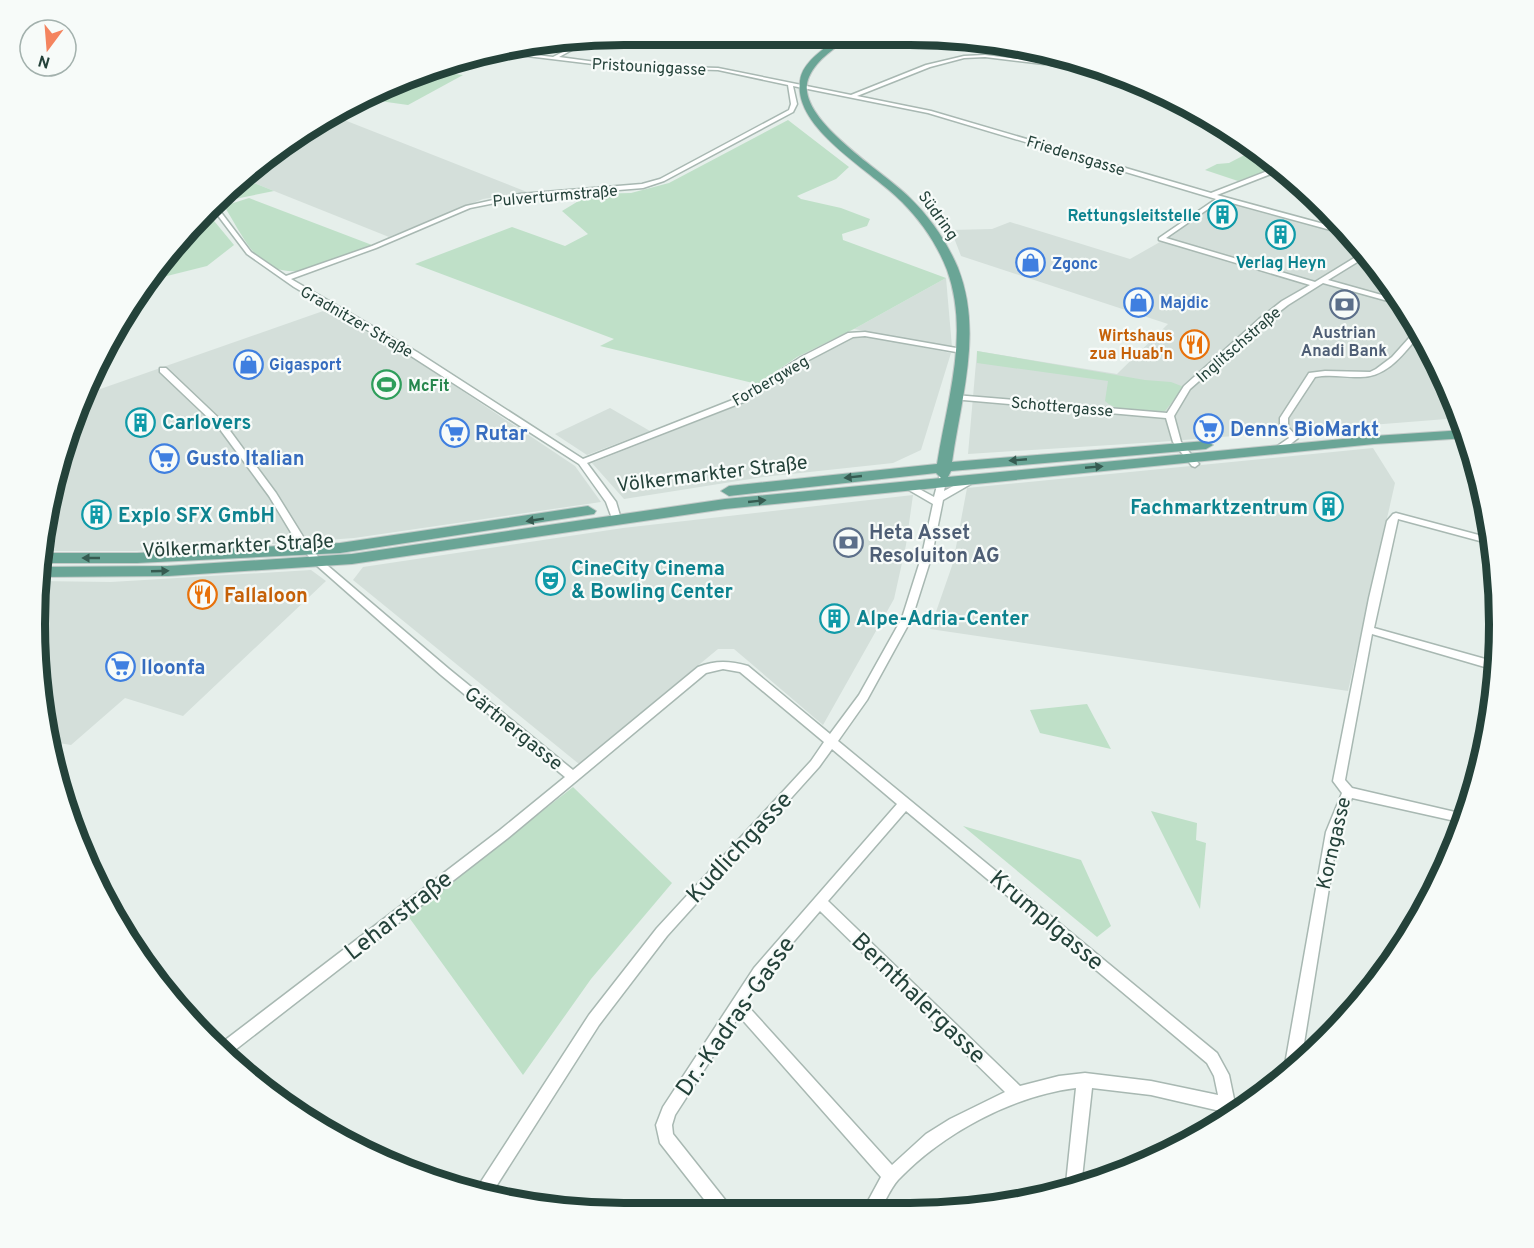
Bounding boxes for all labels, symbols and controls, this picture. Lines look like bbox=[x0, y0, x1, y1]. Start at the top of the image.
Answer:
north arrow bbox=[18, 18, 78, 78]
text: N bbox=[36, 49, 53, 72]
street label: Pristouniggasse bbox=[591, 55, 707, 81]
street label: Friedensgasse bbox=[1024, 132, 1127, 181]
street label: Pulverturmstraße bbox=[492, 182, 618, 212]
street label: Südring bbox=[913, 188, 962, 245]
building icon: Rettungsleitstelle bbox=[1206, 199, 1238, 231]
place label: Rettungsleitstelle bbox=[1067, 207, 1201, 227]
building icon: Verlag Heyn bbox=[1265, 218, 1297, 250]
shop icon: Zgonc bbox=[1015, 247, 1047, 279]
place label: Verlag Heyn bbox=[1236, 254, 1326, 274]
place label: Zgonc bbox=[1052, 255, 1098, 275]
street label: Gradnitzer Straße bbox=[296, 282, 416, 363]
shop icon: Majdic bbox=[1123, 286, 1155, 318]
bank icon: Austrian Anadi Bank bbox=[1328, 288, 1360, 320]
place label: Majdic bbox=[1160, 294, 1209, 314]
street label: Inglitschstraße bbox=[1193, 303, 1286, 388]
place label: Austrian Anadi Bank bbox=[1301, 324, 1387, 362]
place label: Wirtshaus zua Huab'n bbox=[1089, 327, 1173, 365]
restaurant icon: Wirtshaus zua Huab'n bbox=[1178, 328, 1210, 360]
shop icon: Gigasport bbox=[232, 348, 264, 380]
street label: Forbergweg bbox=[729, 352, 813, 412]
place label: Gigasport bbox=[269, 356, 342, 376]
sports icon: McFit bbox=[371, 369, 403, 401]
place label: McFit bbox=[408, 377, 450, 397]
street label: Schottergasse bbox=[1010, 394, 1114, 422]
building icon: Carlovers bbox=[125, 406, 157, 438]
place label: Carlovers bbox=[162, 411, 251, 437]
supermarket icon: Denns BioMarkt bbox=[1193, 413, 1225, 445]
supermarket icon: Rutar bbox=[438, 417, 470, 449]
place label: Denns BioMarkt bbox=[1230, 418, 1379, 444]
place label: Rutar bbox=[475, 422, 528, 448]
supermarket icon: Gusto Italian bbox=[149, 442, 181, 474]
place label: Gusto Italian bbox=[186, 447, 304, 473]
street label: Völkermarkter Straße bbox=[615, 450, 809, 500]
one-way arrow bbox=[1009, 455, 1028, 465]
one-way arrow bbox=[1085, 462, 1104, 472]
one-way arrow bbox=[844, 472, 863, 482]
building icon: Fachmarktzentrum bbox=[1313, 491, 1345, 523]
one-way arrow bbox=[748, 496, 767, 506]
place label: Fachmarktzentrum bbox=[1130, 496, 1308, 522]
building icon: Explo SFX GmbH bbox=[81, 499, 113, 531]
place label: Explo SFX GmbH bbox=[118, 504, 275, 530]
one-way arrow bbox=[526, 515, 545, 524]
place label: Heta Asset Resoluiton AG bbox=[869, 521, 1000, 570]
bank icon: Heta Asset Resoluiton AG bbox=[832, 527, 864, 559]
street label: Völkermarkter Straße bbox=[142, 529, 335, 565]
one-way arrow bbox=[81, 553, 100, 563]
place label: CineCity Cinema & Bowling Center bbox=[571, 557, 734, 606]
theatre icon: CineCity Cinema & Bowling Center bbox=[534, 564, 566, 596]
one-way arrow bbox=[150, 566, 169, 576]
restaurant icon: Fallaloon bbox=[187, 579, 219, 611]
place label: Fallaloon bbox=[224, 584, 308, 610]
building icon: Alpe-Adria-Center bbox=[819, 602, 851, 634]
place label: Alpe-Adria-Center bbox=[856, 607, 1030, 633]
supermarket icon: Iloonfa bbox=[104, 651, 136, 683]
place label: Iloonfa bbox=[141, 656, 205, 682]
street label: Gärtnergasse bbox=[458, 682, 568, 777]
street label: Kudlichgasse bbox=[681, 786, 800, 911]
street label: Korngasse bbox=[1312, 795, 1358, 892]
street label: Leharstraße bbox=[339, 865, 459, 968]
street label: Krumplgasse bbox=[982, 865, 1109, 978]
street label: Bernthalergasse bbox=[844, 928, 991, 1071]
street label: Dr.-Kadras-Gasse bbox=[670, 931, 803, 1103]

